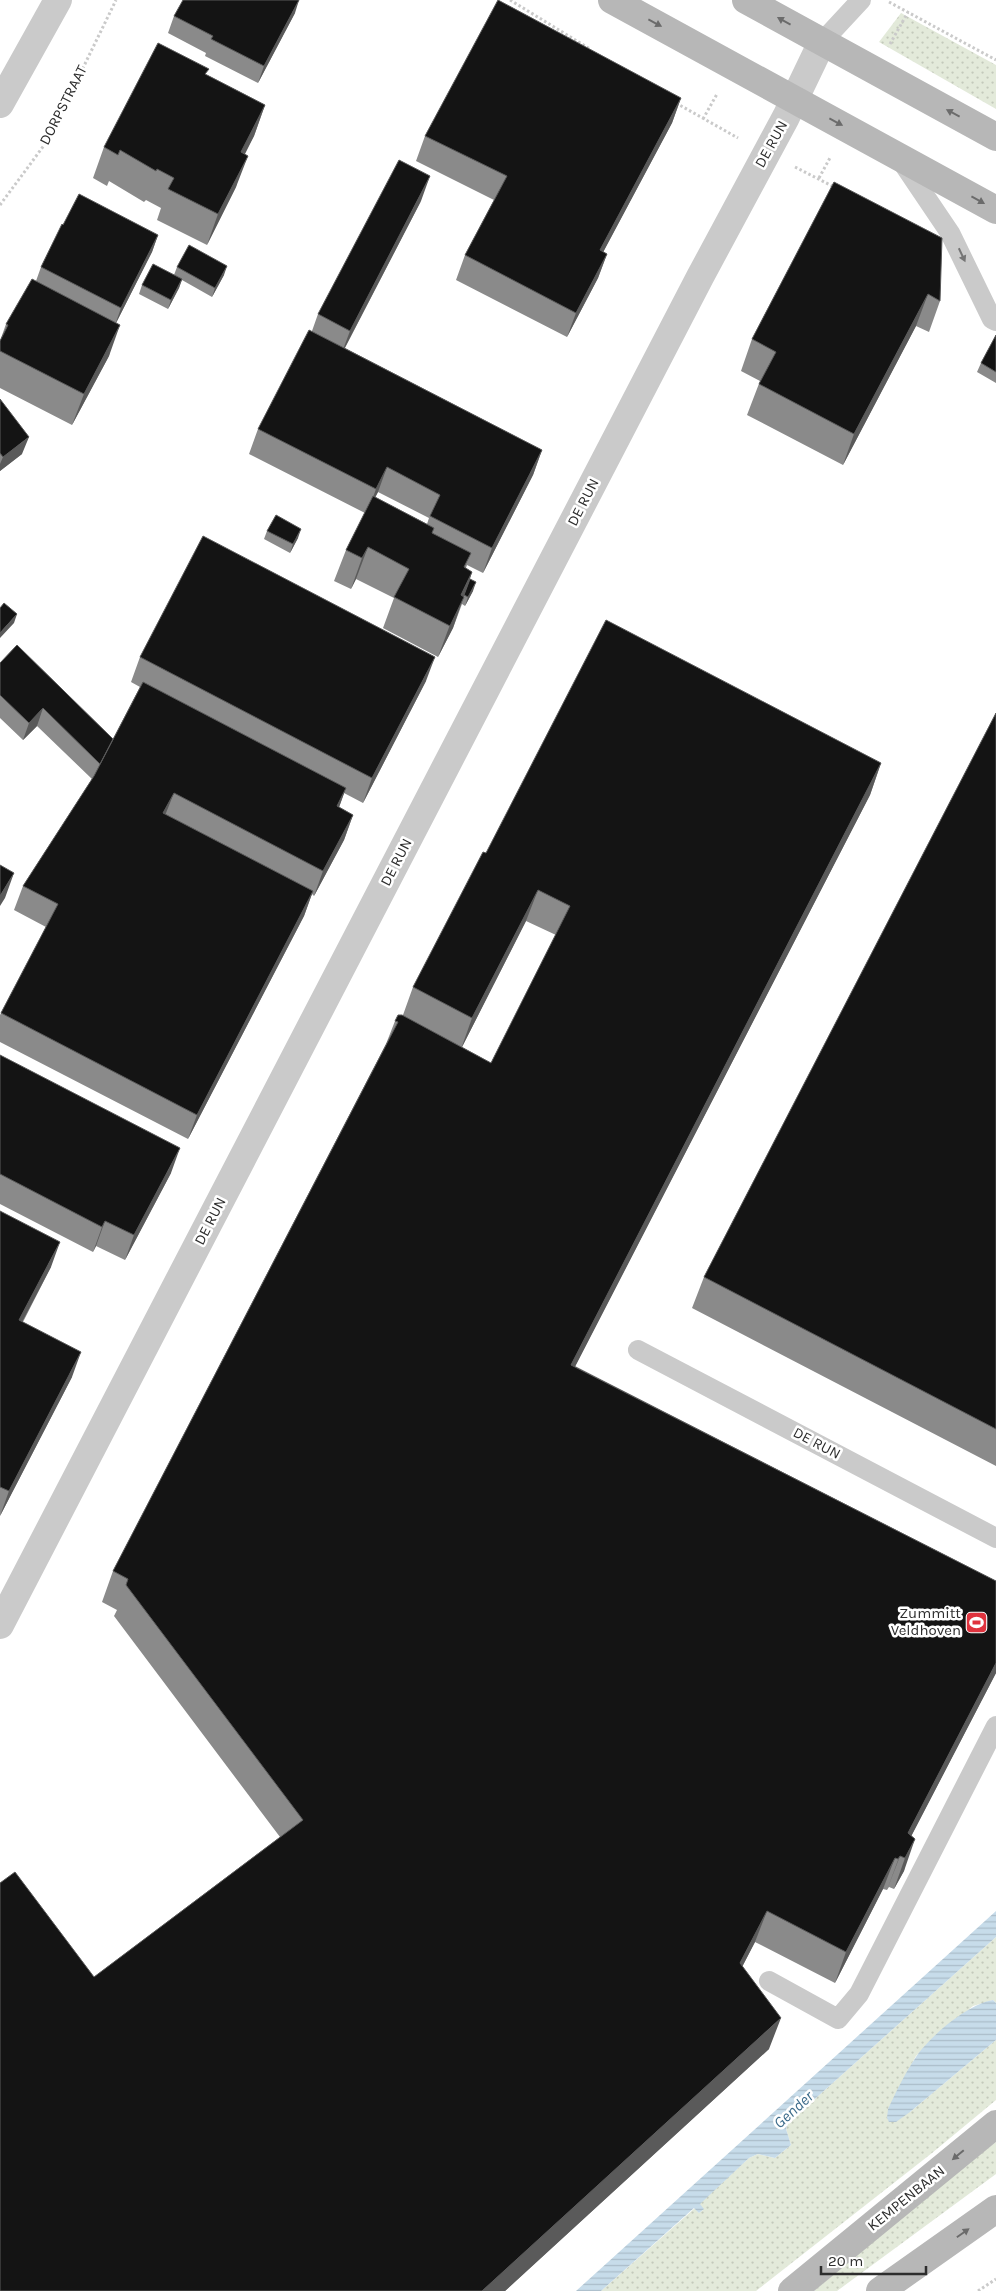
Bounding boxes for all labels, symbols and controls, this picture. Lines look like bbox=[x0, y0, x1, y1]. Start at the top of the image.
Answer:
one-way arrow bbox=[777, 17, 791, 26]
one-way arrow bbox=[648, 19, 663, 27]
street label: DORPSTRAAT bbox=[35, 62, 91, 148]
one-way arrow bbox=[946, 109, 960, 118]
street label: DE RUN bbox=[751, 117, 791, 171]
one-way arrow bbox=[828, 118, 843, 126]
one-way arrow bbox=[971, 196, 986, 204]
one-way arrow bbox=[958, 248, 966, 262]
street label: DE RUN bbox=[563, 475, 603, 529]
street label: DE RUN bbox=[376, 835, 416, 889]
street label: DE RUN bbox=[190, 1194, 230, 1248]
street label: DE RUN bbox=[790, 1423, 844, 1463]
place label: Zummitt Veldhoven bbox=[891, 1604, 961, 1639]
sports icon: Zummitt Veldhoven bbox=[965, 1610, 989, 1634]
water label: Gender bbox=[770, 2086, 817, 2132]
one-way arrow bbox=[952, 2149, 965, 2160]
street label: KEMPENBAAN bbox=[864, 2161, 948, 2235]
one-way arrow bbox=[956, 2228, 970, 2238]
scale bar bbox=[821, 2244, 926, 2276]
text: 20 m bbox=[828, 2252, 863, 2270]

